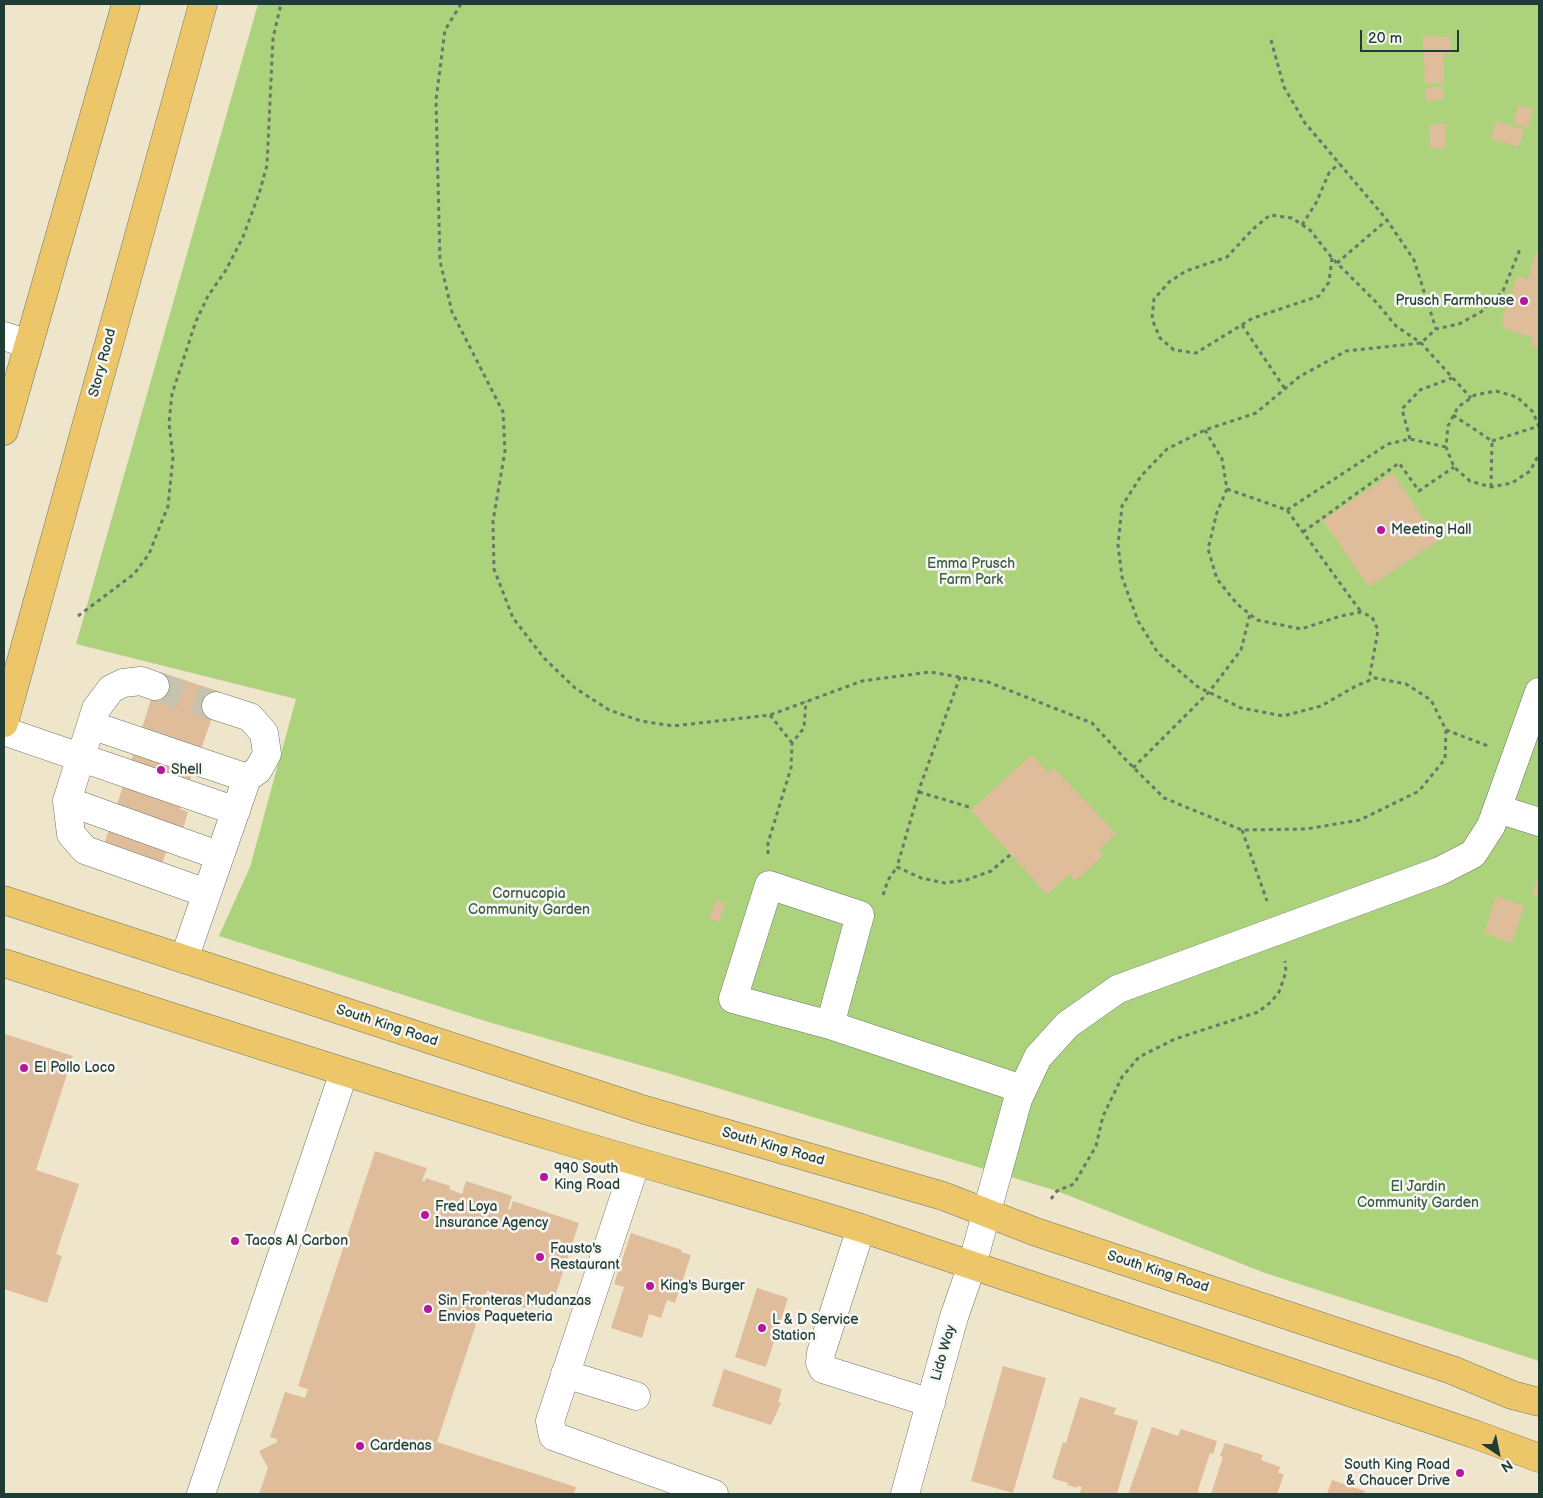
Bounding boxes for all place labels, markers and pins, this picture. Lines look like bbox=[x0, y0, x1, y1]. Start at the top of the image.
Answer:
place label: Prusch Farmhouse bbox=[1395, 293, 1514, 309]
marker: Prusch Farmhouse bbox=[1518, 295, 1530, 307]
place label: Meeting Hall bbox=[1391, 522, 1471, 538]
marker: Meeting Hall bbox=[1375, 524, 1387, 536]
place label: Shell bbox=[171, 762, 202, 778]
marker: Shell bbox=[155, 764, 167, 776]
place label: El Pollo Loco bbox=[34, 1060, 115, 1076]
marker: El Pollo Loco bbox=[18, 1062, 30, 1074]
place label: 990 South King Road bbox=[554, 1161, 620, 1194]
marker: 990 South King Road bbox=[538, 1171, 550, 1183]
place label: Fred Loya Insurance Agency bbox=[435, 1199, 548, 1232]
marker: Fred Loya Insurance Agency bbox=[419, 1209, 431, 1221]
place label: Tacos Al Carbon bbox=[245, 1233, 348, 1249]
marker: Tacos Al Carbon bbox=[229, 1235, 241, 1247]
place label: Fausto's Restaurant bbox=[550, 1241, 620, 1274]
marker: Fausto's Restaurant bbox=[534, 1251, 546, 1263]
place label: King's Burger bbox=[660, 1278, 745, 1294]
marker: King's Burger bbox=[644, 1280, 656, 1292]
place label: Sin Fronteras Mudanzas Envios Paqueteria bbox=[438, 1293, 591, 1325]
marker: Sin Fronteras Mudanzas Envios Paqueteria bbox=[422, 1303, 434, 1315]
place label: L & D Service Station bbox=[772, 1312, 858, 1344]
marker: L & D Service Station bbox=[756, 1322, 768, 1334]
place label: Cardenas bbox=[370, 1438, 432, 1454]
marker: Cardenas bbox=[354, 1440, 366, 1452]
place label: South King Road & Chaucer Drive bbox=[1344, 1457, 1450, 1490]
marker: South King Road & Chaucer Drive bbox=[1454, 1467, 1466, 1479]

